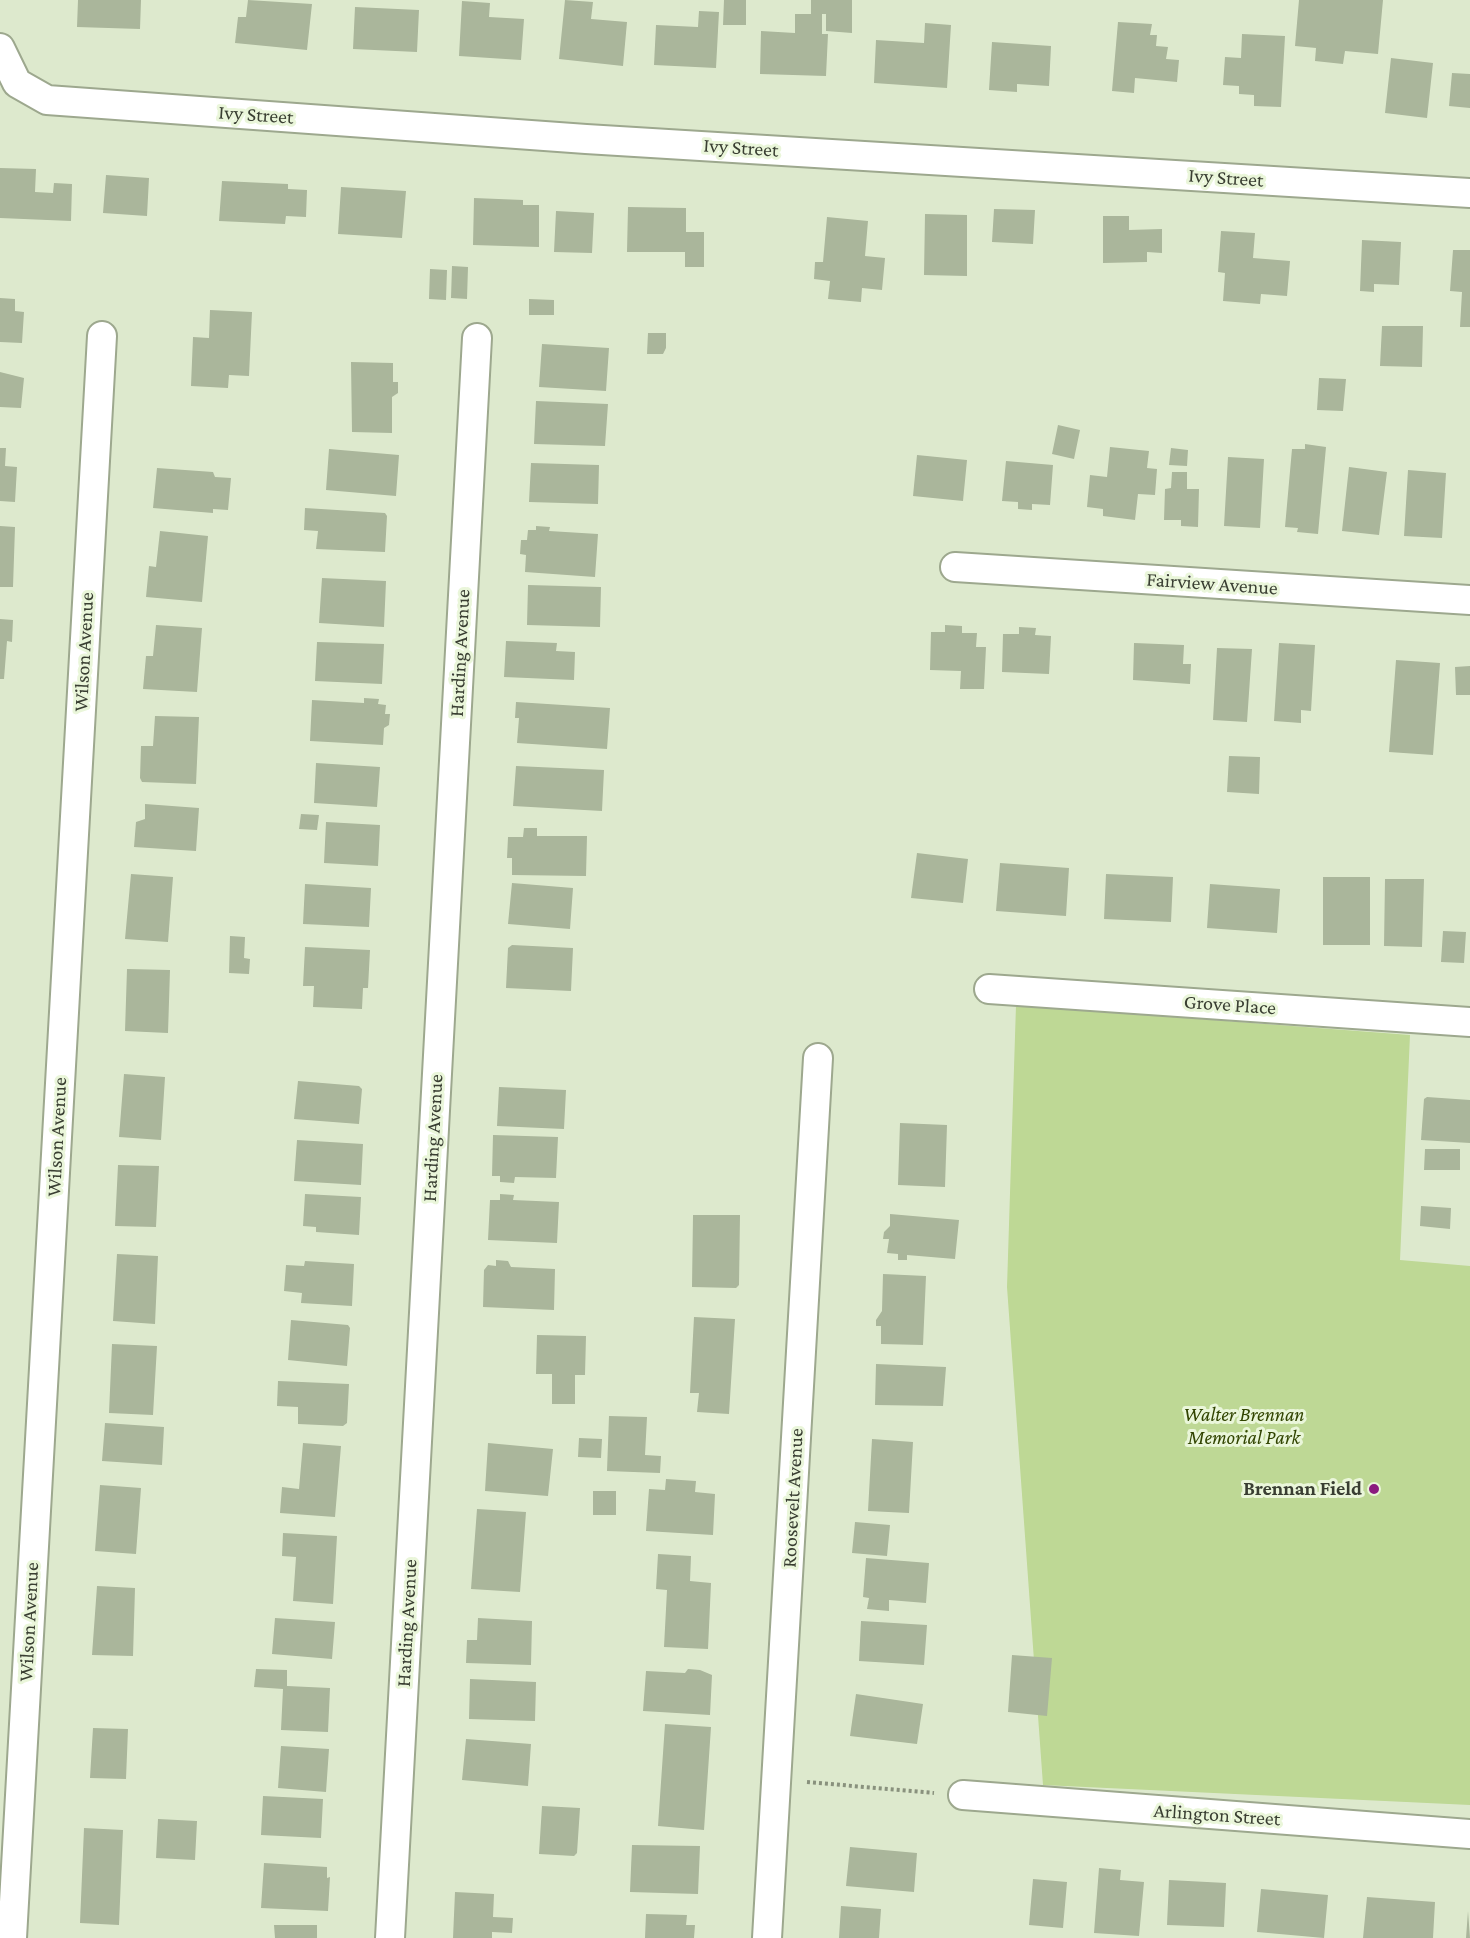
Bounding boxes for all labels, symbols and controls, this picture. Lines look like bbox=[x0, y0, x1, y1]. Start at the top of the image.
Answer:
street label: Ivy Street bbox=[218, 100, 294, 130]
street label: Ivy Street bbox=[703, 133, 779, 163]
street label: Ivy Street bbox=[1188, 163, 1264, 193]
street label: Fairview Avenue bbox=[1145, 567, 1279, 601]
street label: Harding Avenue bbox=[445, 589, 475, 717]
street label: Wilson Avenue bbox=[69, 592, 99, 712]
street label: Grove Place bbox=[1183, 990, 1277, 1020]
street label: Harding Avenue bbox=[418, 1074, 448, 1202]
street label: Wilson Avenue bbox=[42, 1077, 72, 1197]
park label: Walter Brennan Memorial Park bbox=[1184, 1403, 1304, 1450]
street label: Roosevelt Avenue bbox=[777, 1428, 809, 1568]
place label: Brennan Field bbox=[1243, 1477, 1362, 1501]
marker: Brennan Field bbox=[1367, 1482, 1381, 1496]
street label: Harding Avenue bbox=[392, 1559, 422, 1687]
street label: Wilson Avenue bbox=[14, 1562, 44, 1682]
street label: Arlington Street bbox=[1153, 1799, 1281, 1831]

